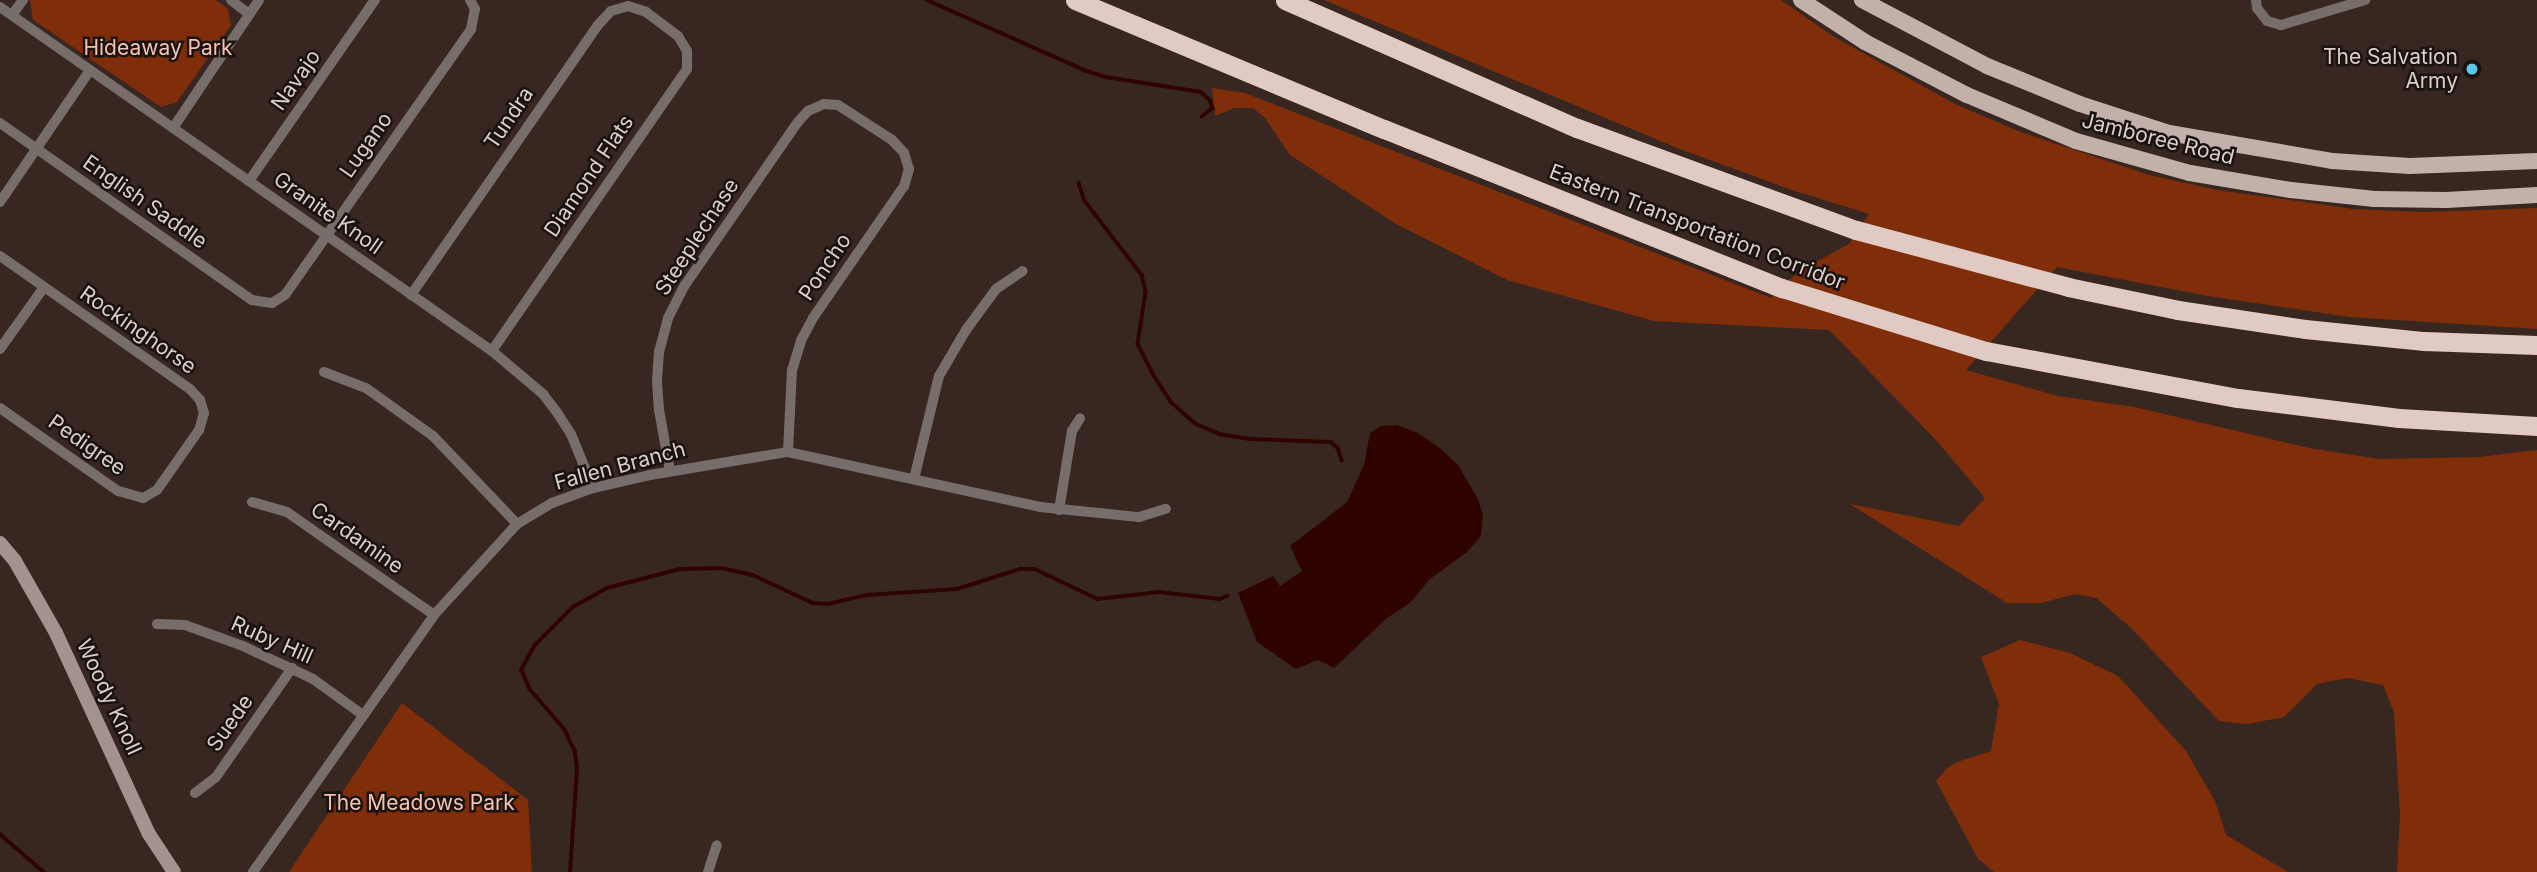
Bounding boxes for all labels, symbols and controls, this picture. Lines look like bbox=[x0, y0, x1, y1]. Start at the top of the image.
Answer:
park label: Hideaway Park bbox=[83, 35, 233, 61]
place label: The Salvation Army bbox=[2323, 44, 2458, 94]
street label: Navajo bbox=[266, 45, 326, 115]
marker: The Salvation Army bbox=[2464, 61, 2480, 77]
street label: Tundra bbox=[479, 82, 539, 154]
street label: Lugano bbox=[334, 107, 398, 183]
street label: Jamboree Road bbox=[2079, 108, 2237, 170]
street label: Diamond Flats bbox=[539, 110, 639, 242]
street label: English Saddle bbox=[78, 150, 212, 254]
street label: Eastern Transportation Corridor bbox=[1546, 159, 1848, 295]
street label: Granite Knoll bbox=[269, 166, 387, 260]
street label: Steeplechase bbox=[650, 174, 744, 300]
street label: Poncho bbox=[793, 229, 857, 305]
street label: Rockinghorse bbox=[75, 281, 201, 379]
street label: Pedigree bbox=[44, 409, 130, 481]
street label: Fallen Branch bbox=[552, 436, 688, 496]
street label: Cardamine bbox=[306, 497, 408, 579]
street label: Ruby Hill bbox=[227, 611, 317, 669]
street label: Woody Knoll bbox=[71, 635, 147, 759]
street label: Suede bbox=[202, 690, 258, 756]
park label: The Meadows Park bbox=[323, 790, 515, 816]

